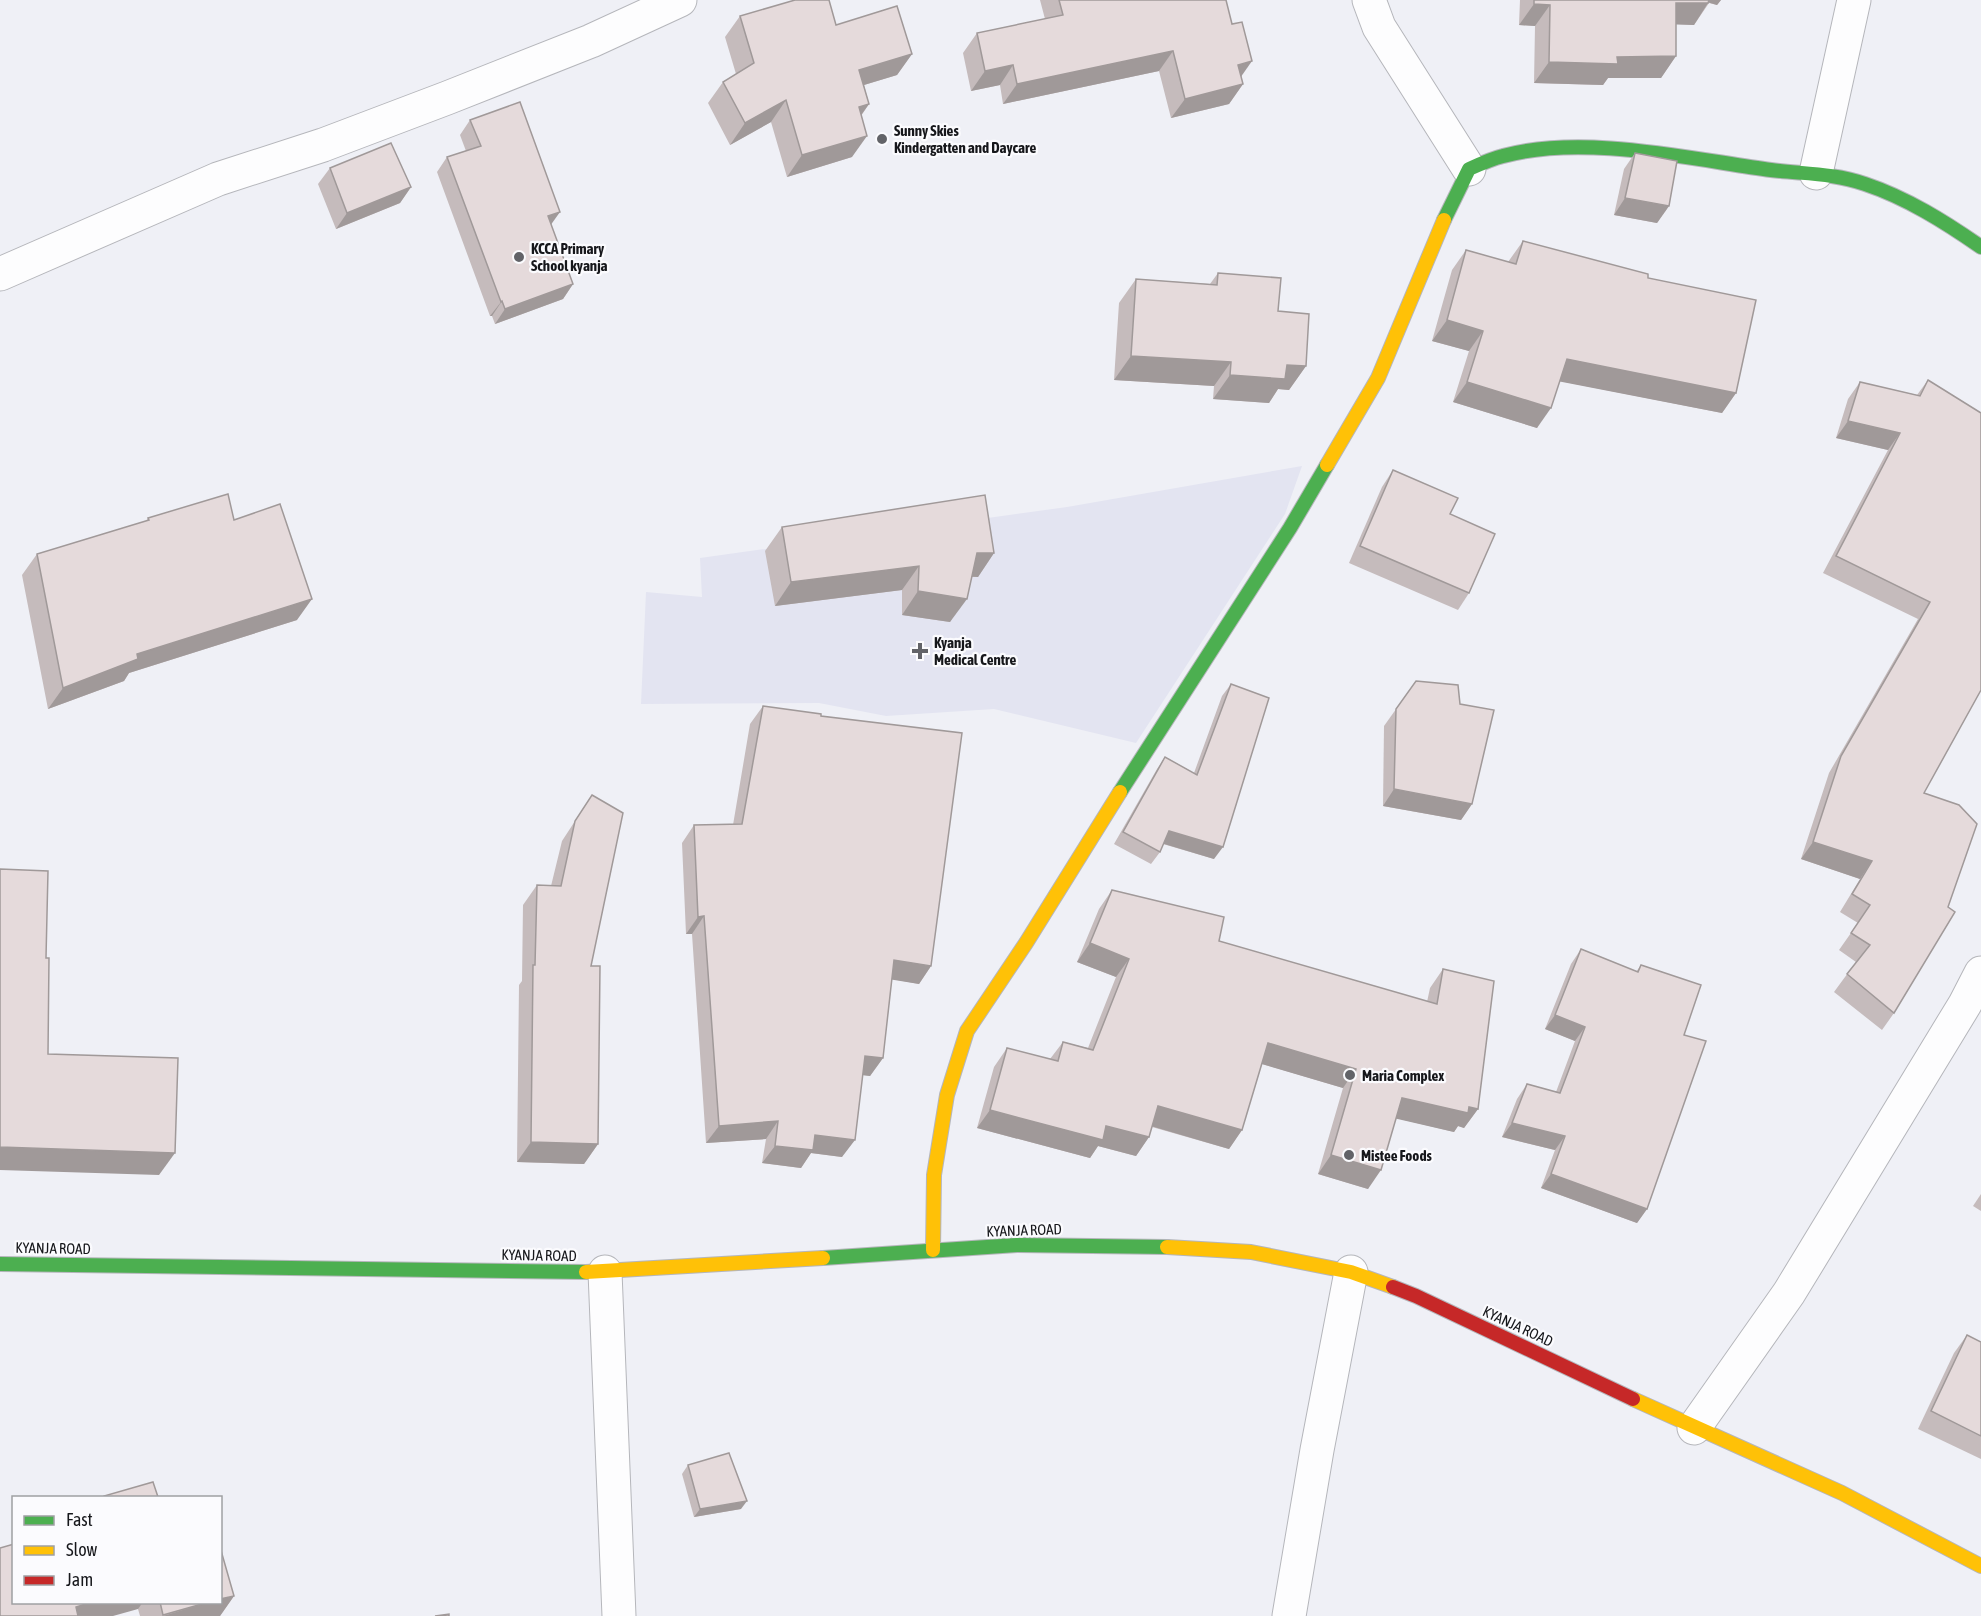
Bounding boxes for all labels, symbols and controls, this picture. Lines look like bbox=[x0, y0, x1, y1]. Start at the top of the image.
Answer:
place label: Sunny Skies Kindergatten and Daycare bbox=[894, 122, 1036, 156]
marker: Sunny Skies Kindergatten and Daycare bbox=[875, 132, 889, 146]
place label: KCCA Primary School kyanja bbox=[531, 240, 608, 274]
marker: KCCA Primary School kyanja bbox=[512, 250, 526, 264]
place label: Kyanja Medical Centre bbox=[934, 634, 1016, 668]
marker: Kyanja Medical Centre bbox=[911, 642, 929, 660]
place label: Maria Complex bbox=[1362, 1067, 1444, 1084]
marker: Maria Complex bbox=[1343, 1068, 1357, 1082]
place label: Mistee Foods bbox=[1361, 1147, 1433, 1164]
marker: Mistee Foods bbox=[1342, 1148, 1356, 1162]
street label: KYANJA ROAD bbox=[986, 1220, 1062, 1240]
street label: KYANJA ROAD bbox=[15, 1239, 91, 1257]
street label: KYANJA ROAD bbox=[501, 1246, 577, 1264]
street label: KYANJA ROAD bbox=[1480, 1302, 1556, 1350]
legend bbox=[12, 1496, 222, 1604]
text: Fast bbox=[66, 1509, 93, 1530]
text: Slow bbox=[66, 1539, 97, 1560]
text: Jam bbox=[66, 1569, 93, 1590]

